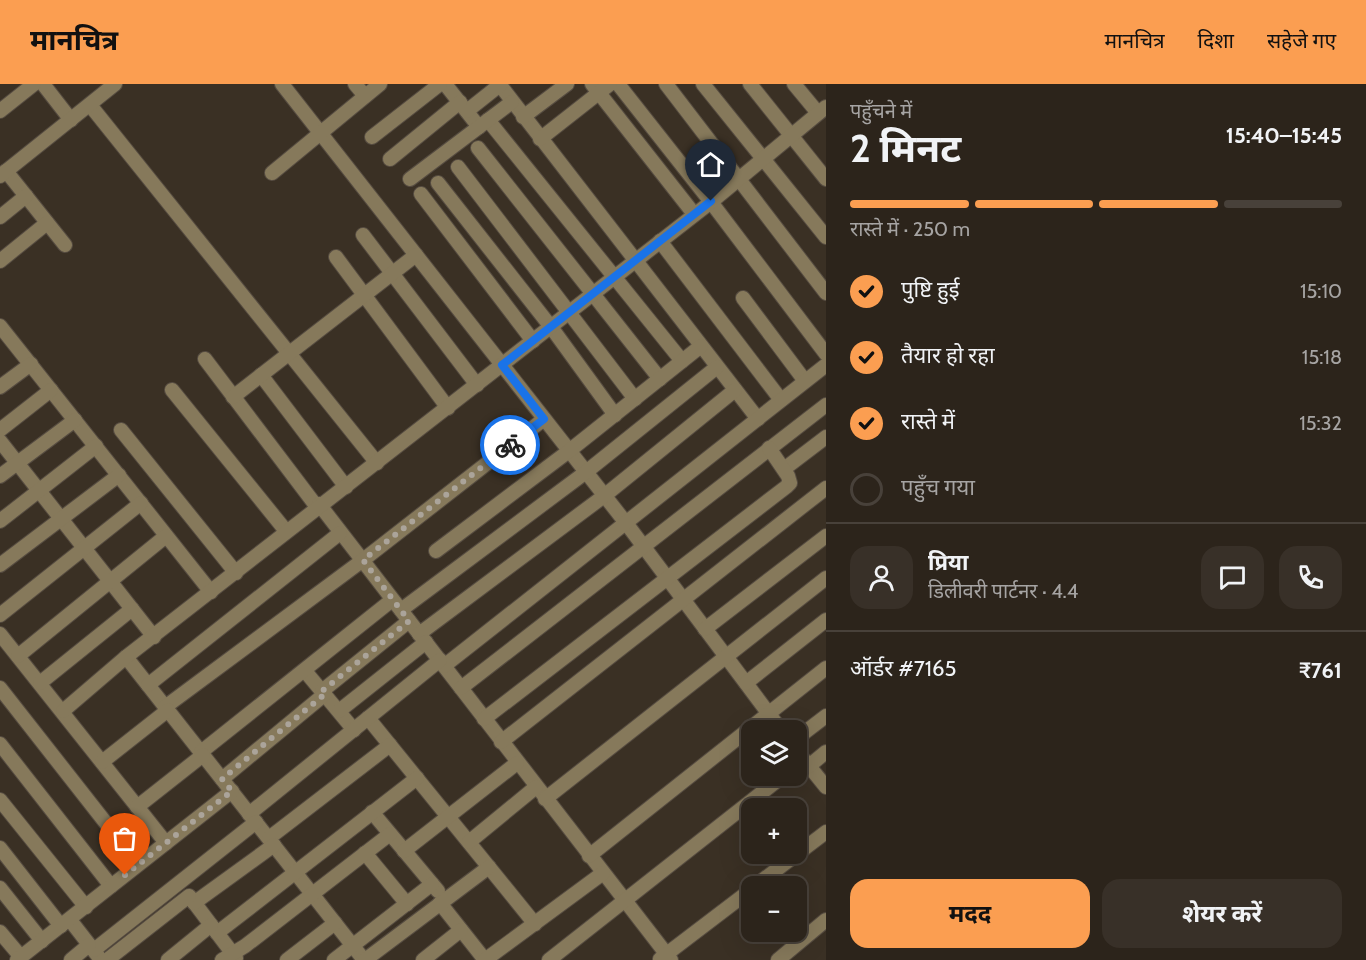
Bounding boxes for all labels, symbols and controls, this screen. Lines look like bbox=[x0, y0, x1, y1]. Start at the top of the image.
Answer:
text: मानचित्र bbox=[30, 23, 118, 57]
text: मानचित्र bbox=[1105, 28, 1165, 53]
text: दिशा bbox=[1198, 28, 1234, 53]
text: सहेजे गए bbox=[1267, 28, 1336, 53]
text: पहुँचने में bbox=[850, 99, 912, 123]
text: 15:40–15:45 bbox=[1226, 122, 1342, 149]
text: 2 मिनट bbox=[850, 124, 961, 172]
pin bbox=[685, 139, 736, 201]
icon: home bbox=[694, 148, 727, 181]
text: रास्ते में · 250 m bbox=[850, 217, 970, 241]
icon: check bbox=[850, 275, 883, 308]
text: पुष्टि हुई bbox=[901, 276, 959, 303]
text: 15:10 bbox=[1300, 279, 1342, 303]
icon: check bbox=[850, 341, 883, 374]
text: तैयार हो रहा bbox=[901, 342, 995, 369]
text: 15:18 bbox=[1302, 345, 1342, 369]
icon: check bbox=[850, 407, 883, 440]
text: रास्ते में bbox=[901, 408, 955, 435]
text: 15:32 bbox=[1299, 411, 1342, 435]
courier bbox=[480, 415, 540, 475]
icon: bike bbox=[494, 429, 527, 462]
text: पहुँच गया bbox=[901, 474, 975, 501]
button: person bbox=[850, 546, 913, 609]
button: chat bbox=[1201, 546, 1264, 609]
button: phone bbox=[1279, 546, 1342, 609]
text: प्रिया bbox=[928, 549, 968, 576]
text: डिलीवरी पार्टनर · 4.4 bbox=[928, 579, 1078, 603]
text: ऑर्डर #7165 bbox=[850, 655, 956, 682]
text: ₹761 bbox=[1299, 657, 1342, 684]
map controls bbox=[741, 720, 807, 942]
button: layers bbox=[741, 720, 807, 786]
button: + bbox=[741, 798, 807, 864]
pin bbox=[99, 813, 150, 875]
icon: bag bbox=[108, 822, 141, 855]
button: − bbox=[741, 876, 807, 942]
button: मदद bbox=[850, 879, 1090, 948]
button: शेयर करें bbox=[1102, 879, 1342, 948]

